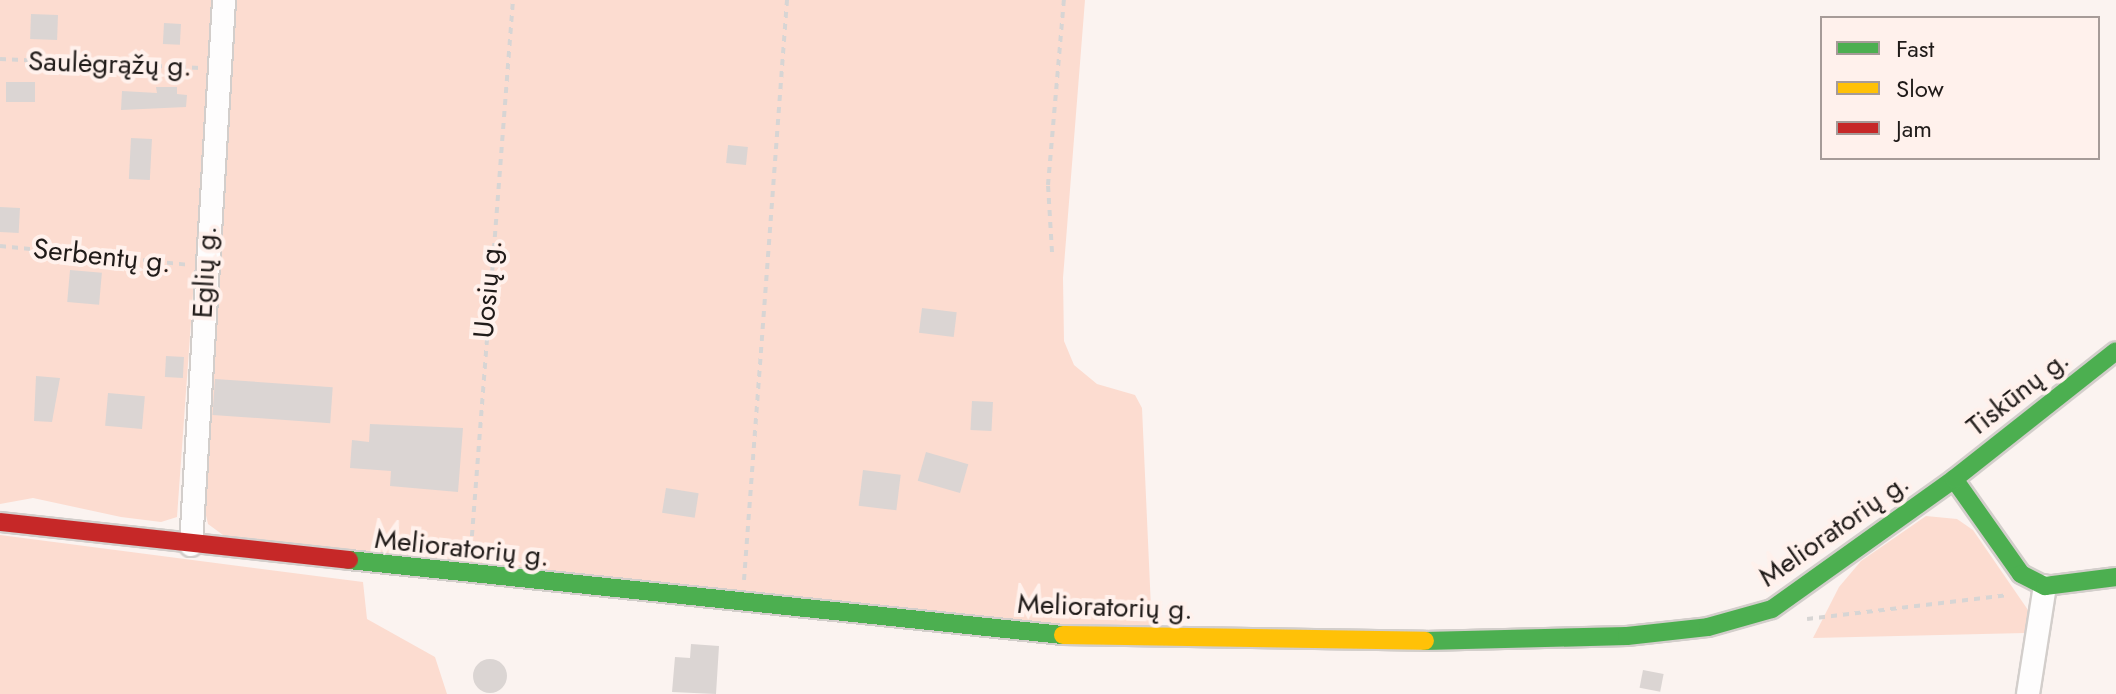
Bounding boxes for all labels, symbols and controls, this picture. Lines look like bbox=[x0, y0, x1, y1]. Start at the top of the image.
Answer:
legend bbox=[1820, 16, 2100, 160]
text: Fast bbox=[1896, 31, 1934, 66]
street label: Saulėgrąžų g. bbox=[28, 44, 192, 84]
text: Slow bbox=[1896, 71, 1944, 106]
text: Jam bbox=[1896, 111, 1932, 146]
street label: Eglių g. bbox=[186, 225, 224, 319]
street label: Serbentų g. bbox=[31, 232, 173, 280]
street label: Uosių g. bbox=[467, 238, 509, 340]
street label: Tiskūnų g. bbox=[1960, 343, 2076, 443]
street label: Melioratorių g. bbox=[1752, 466, 1916, 594]
street label: Melioratorių g. bbox=[373, 522, 551, 574]
street label: Melioratorių g. bbox=[1017, 587, 1193, 627]

